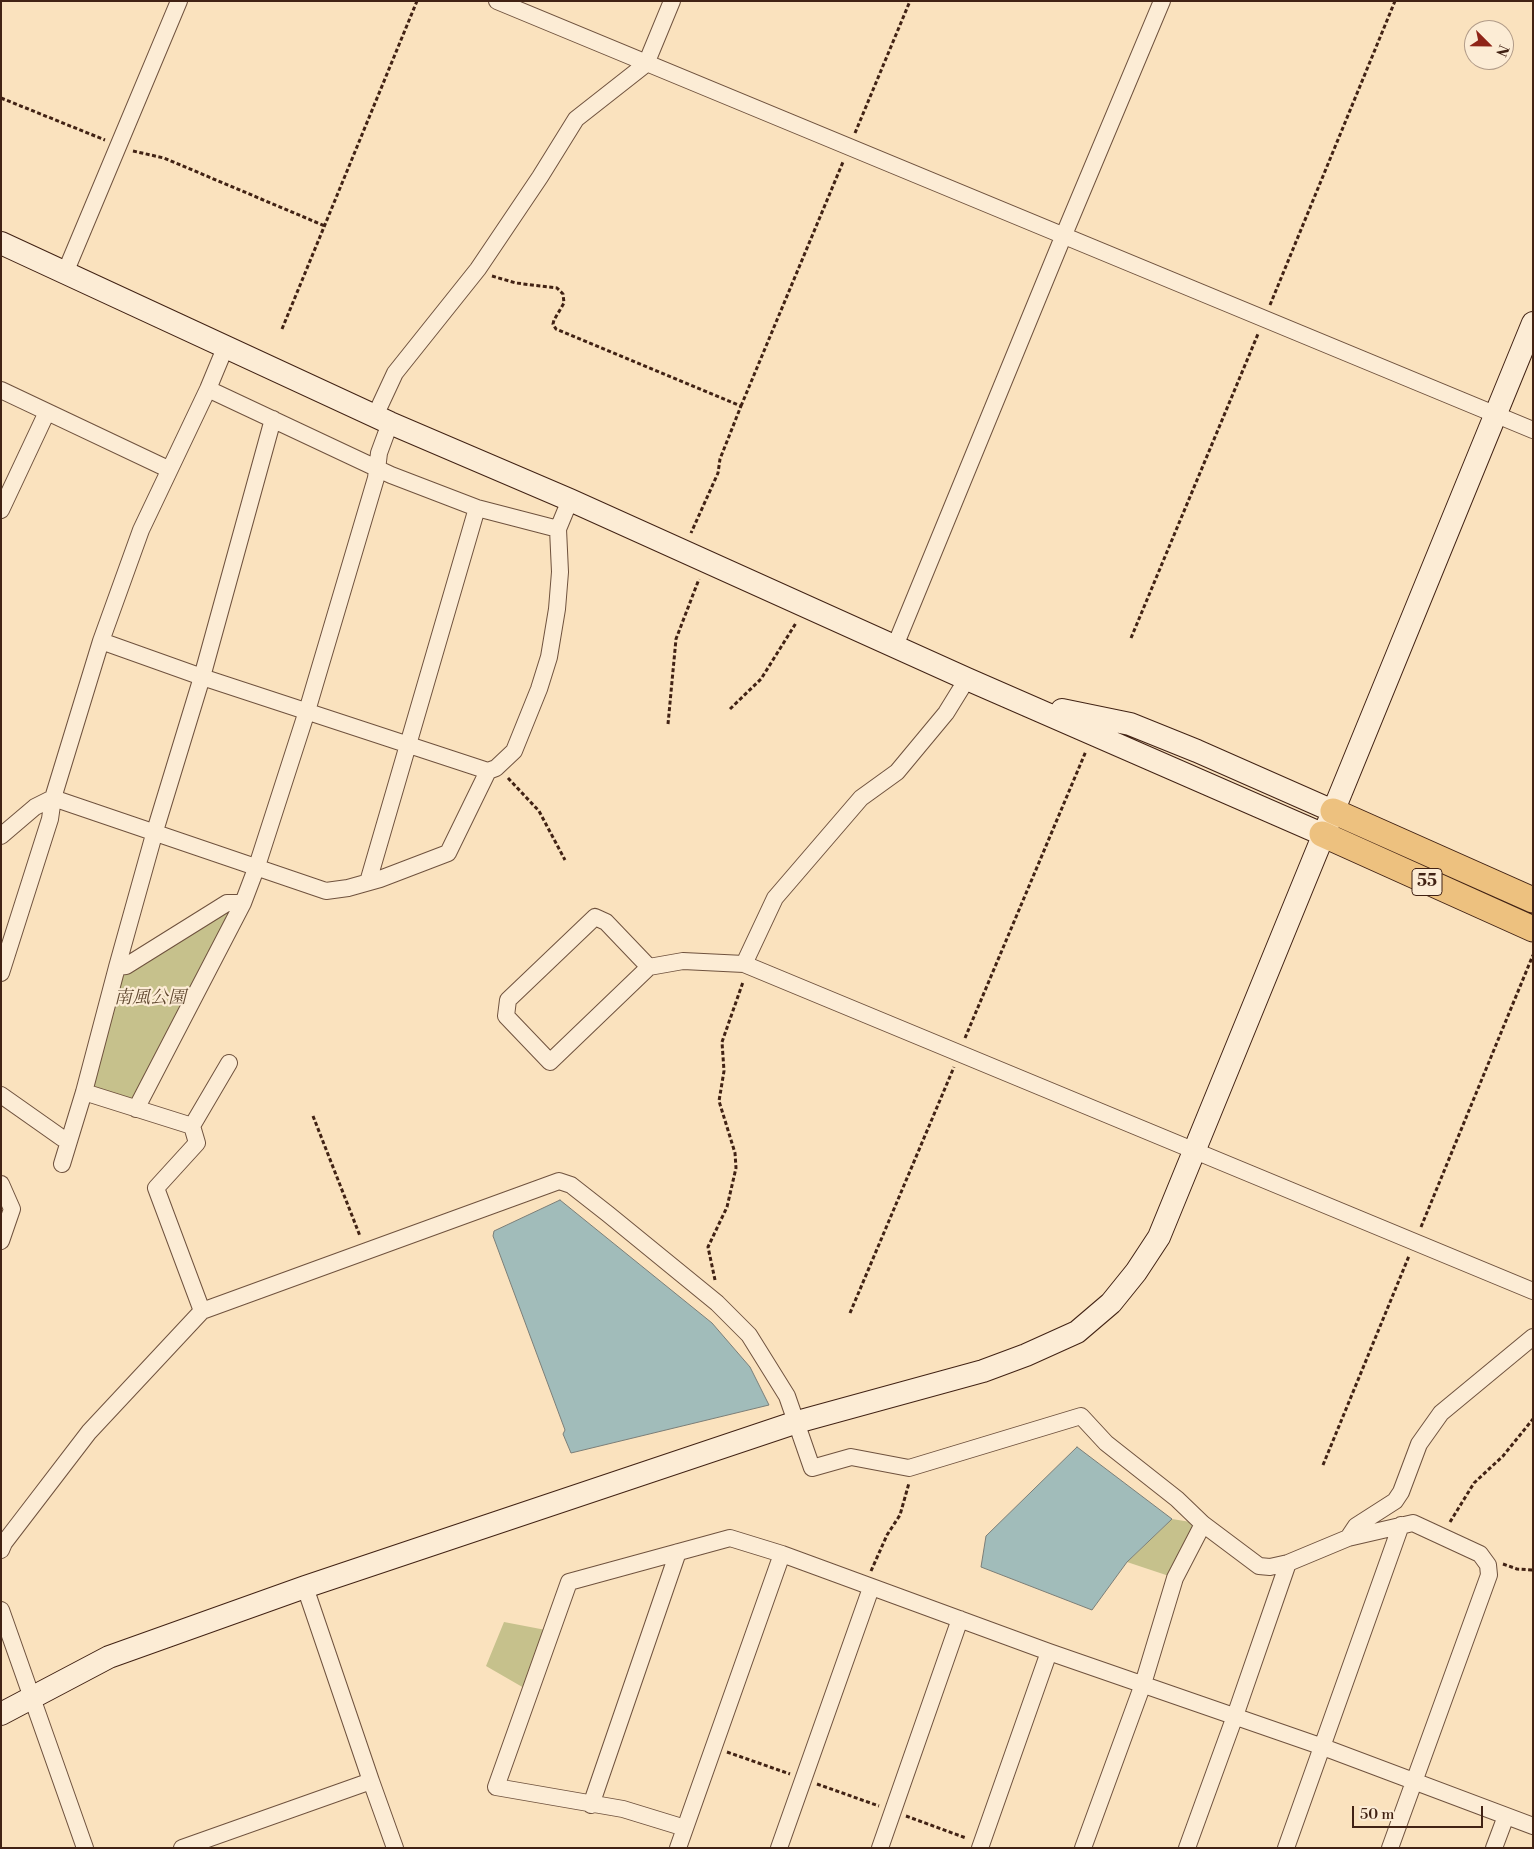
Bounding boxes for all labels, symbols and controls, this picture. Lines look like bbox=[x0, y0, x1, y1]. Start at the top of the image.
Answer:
north arrow bbox=[1464, 20, 1514, 70]
text: N bbox=[1491, 42, 1512, 59]
road number: 55 bbox=[1412, 869, 1442, 896]
park label: 南風公園 bbox=[114, 988, 186, 1010]
scale bar bbox=[1354, 1796, 1485, 1828]
text: 50 m bbox=[1360, 1805, 1394, 1824]

